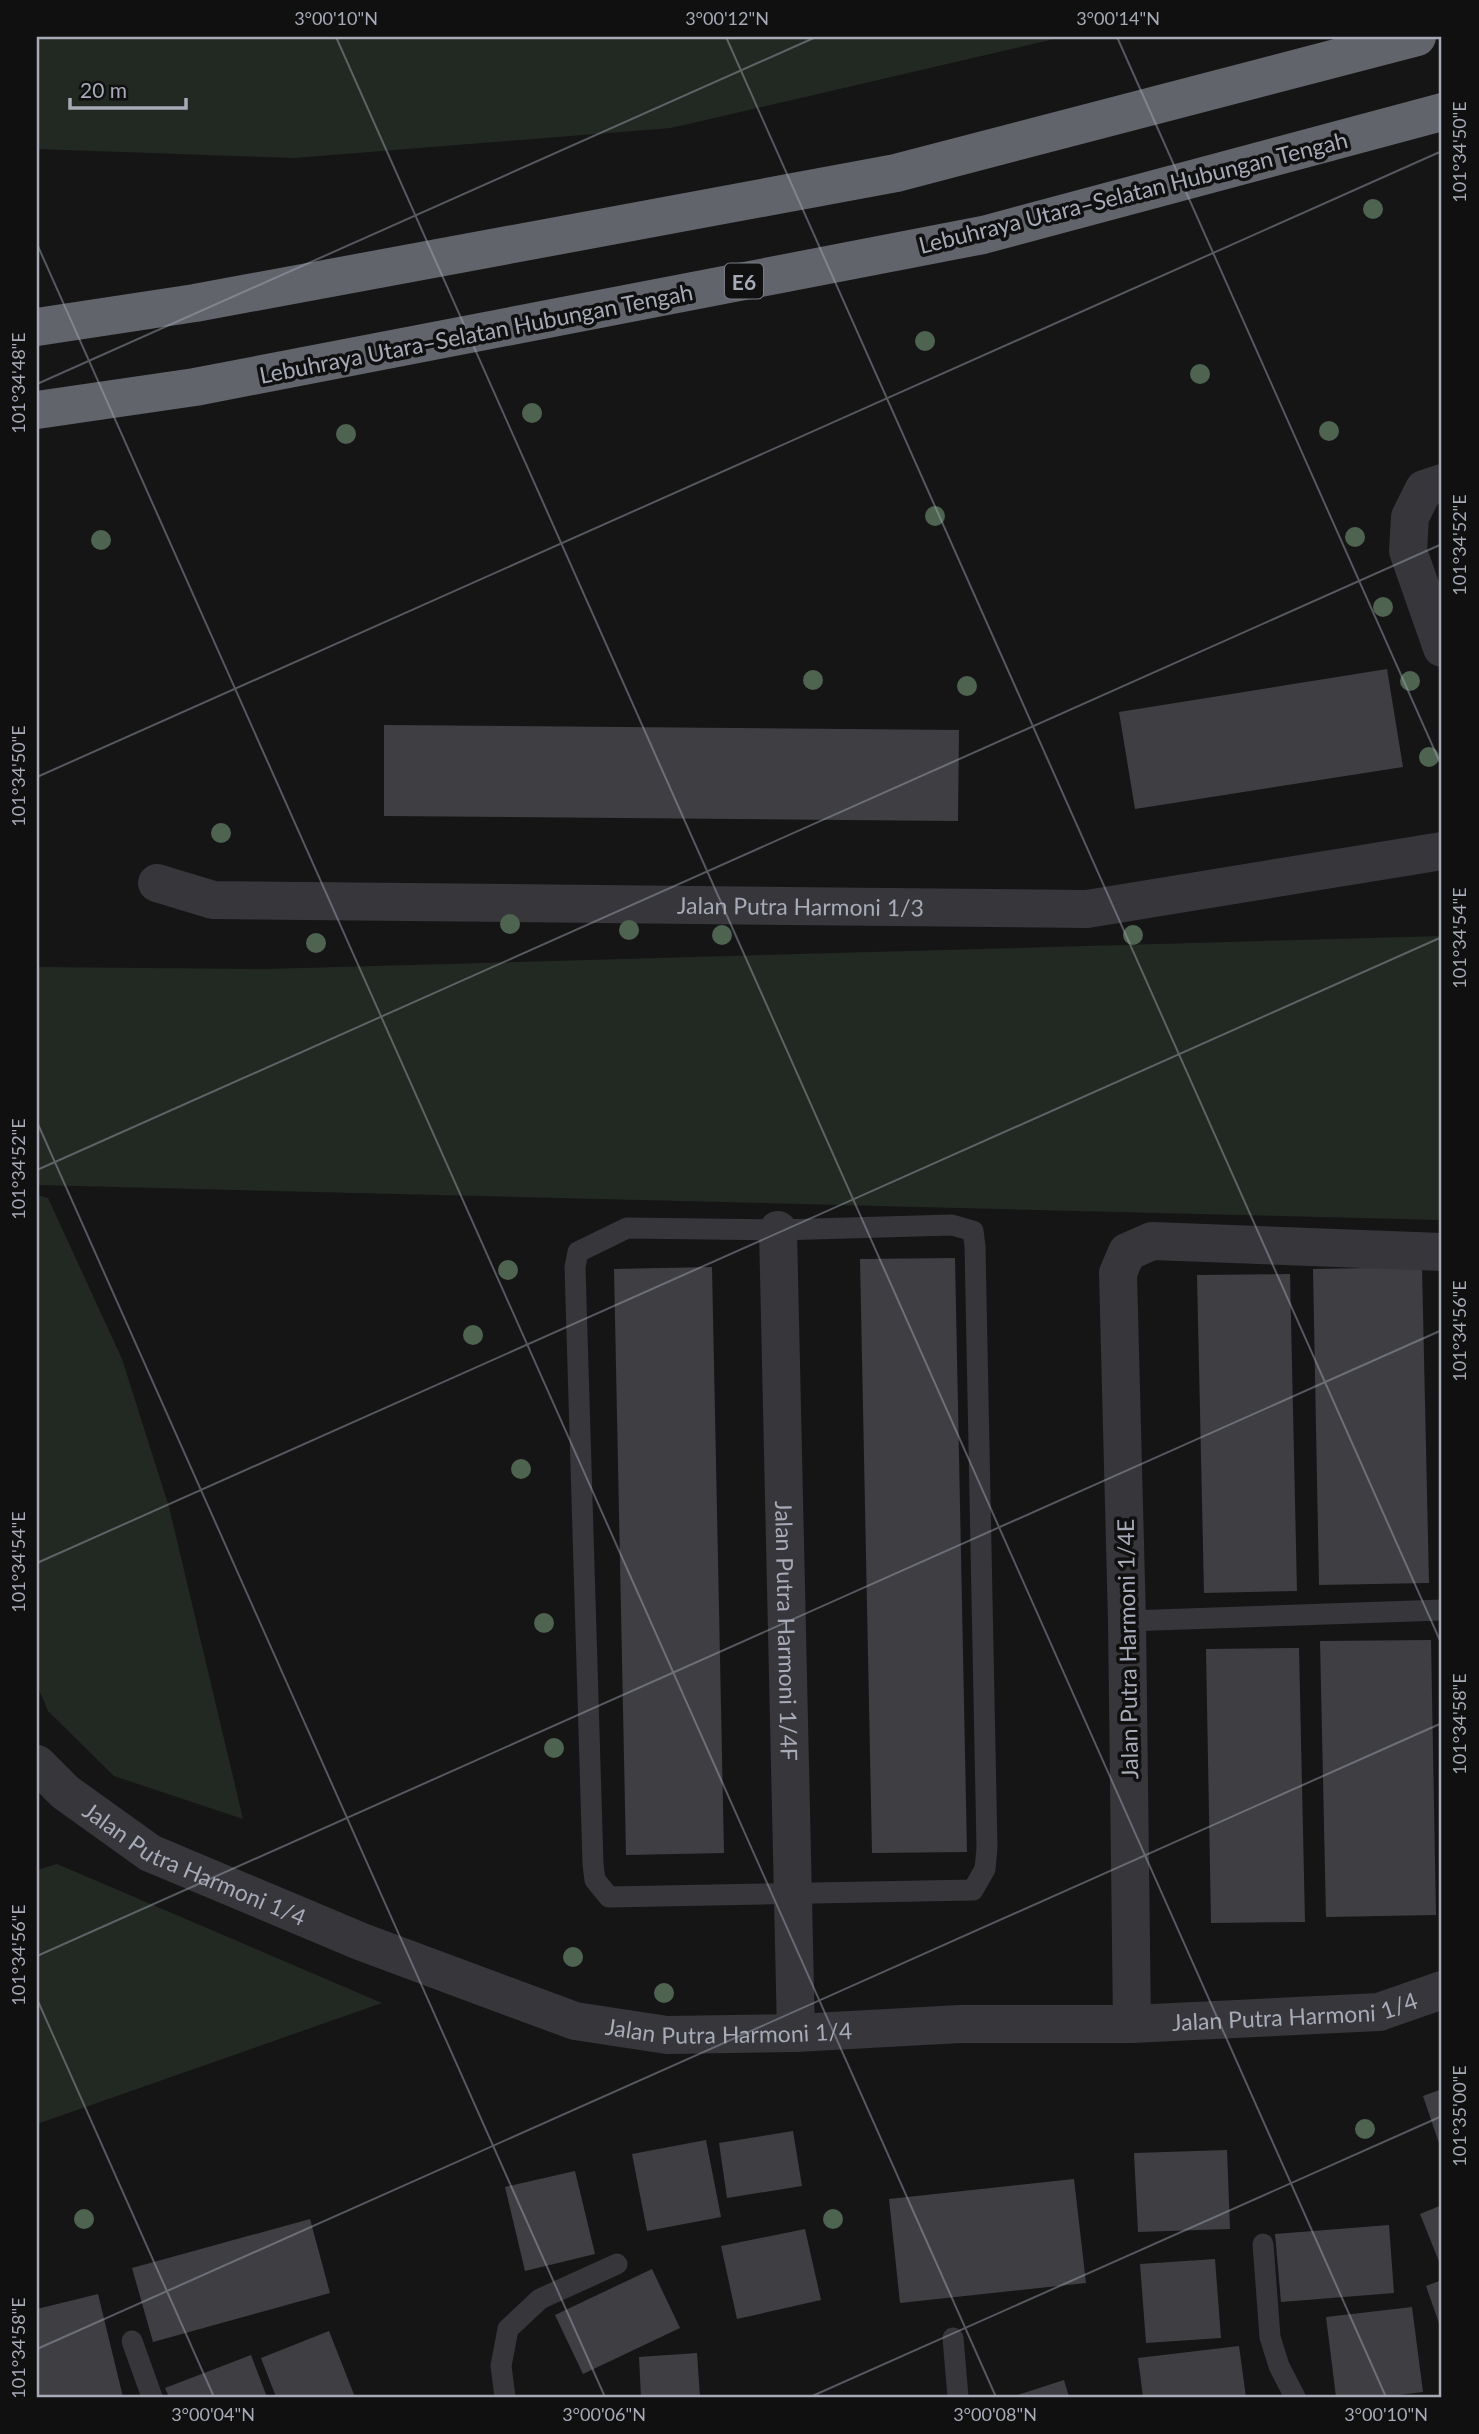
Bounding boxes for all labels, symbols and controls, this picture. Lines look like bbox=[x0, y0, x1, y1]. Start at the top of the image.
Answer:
text: 3°00'10"N bbox=[294, 7, 378, 29]
text: 3°00'12"N bbox=[685, 7, 769, 29]
text: 3°00'14"N bbox=[1076, 7, 1160, 29]
scale bar bbox=[70, 66, 186, 110]
text: 20 m bbox=[80, 77, 127, 102]
text: 101°34'50"E bbox=[1448, 101, 1470, 203]
street label: Lebuhraya Utara–Selatan Hubungan Tengah bbox=[916, 125, 1350, 259]
road number: E6 bbox=[725, 264, 763, 298]
street label: Lebuhraya Utara–Selatan Hubungan Tengah bbox=[257, 277, 695, 389]
text: 101°34'48"E bbox=[7, 332, 29, 434]
text: 101°34'52"E bbox=[1448, 494, 1470, 596]
text: 101°34'50"E bbox=[7, 725, 29, 827]
text: 101°34'54"E bbox=[1448, 887, 1470, 989]
street label: Jalan Putra Harmoni 1/3 bbox=[677, 891, 924, 921]
text: 101°34'52"E bbox=[7, 1118, 29, 1220]
text: 101°34'56"E bbox=[1448, 1280, 1470, 1382]
street label: Jalan Putra Harmoni 1/4F bbox=[770, 1501, 804, 1761]
text: 101°34'54"E bbox=[7, 1511, 29, 1613]
street label: Jalan Putra Harmoni 1/4E bbox=[1111, 1519, 1143, 1779]
text: 101°34'58"E bbox=[1448, 1673, 1470, 1775]
street label: Jalan Putra Harmoni 1/4 bbox=[78, 1796, 311, 1931]
text: 101°34'56"E bbox=[7, 1904, 29, 2006]
street label: Jalan Putra Harmoni 1/4 bbox=[1171, 1986, 1421, 2036]
street label: Jalan Putra Harmoni 1/4 bbox=[604, 2012, 853, 2049]
text: 101°35'00"E bbox=[1448, 2065, 1470, 2167]
text: 101°34'58"E bbox=[7, 2297, 29, 2399]
text: 3°00'04"N bbox=[171, 2403, 255, 2425]
text: 3°00'06"N bbox=[562, 2403, 646, 2425]
text: 3°00'08"N bbox=[953, 2403, 1037, 2425]
text: 3°00'10"N bbox=[1344, 2403, 1428, 2425]

